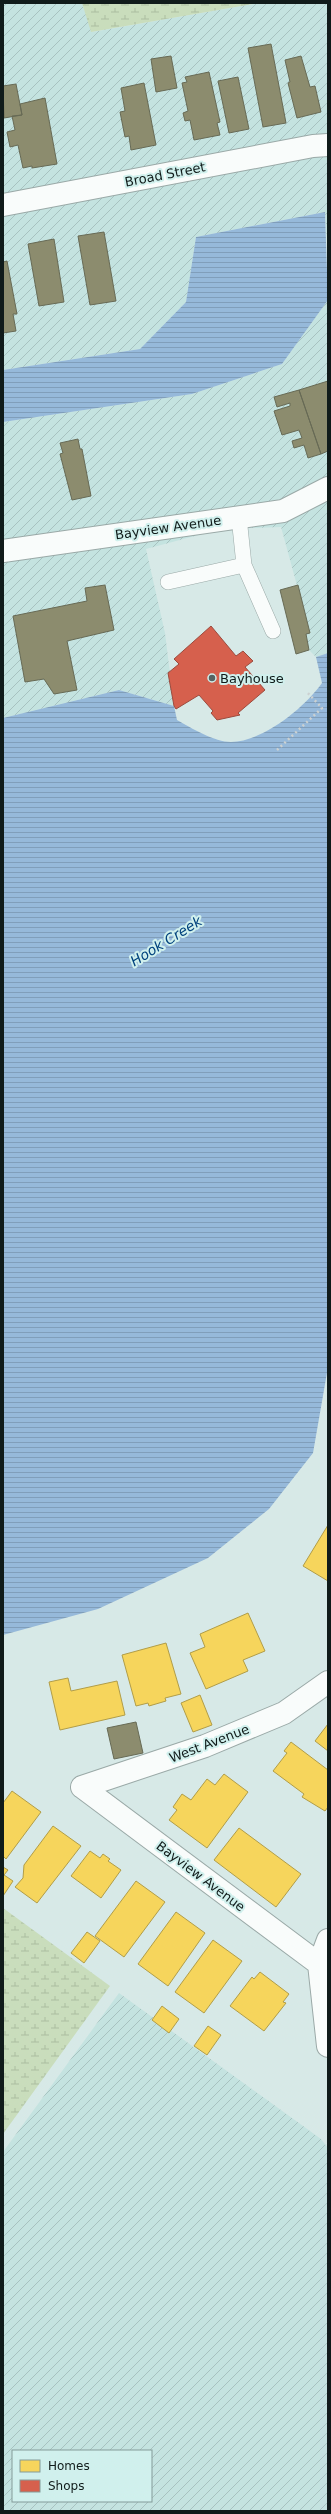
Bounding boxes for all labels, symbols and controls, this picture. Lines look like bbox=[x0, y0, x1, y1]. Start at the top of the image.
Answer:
street label: Broad Street bbox=[124, 159, 207, 190]
street label: Bayview Avenue bbox=[114, 513, 222, 542]
place label: Bayhouse bbox=[220, 671, 284, 686]
marker: Bayhouse bbox=[207, 673, 217, 683]
water label: Hook Creek bbox=[127, 912, 205, 969]
street label: West Avenue bbox=[167, 1721, 251, 1766]
street label: Bayview Avenue bbox=[153, 1838, 248, 1915]
legend bbox=[12, 2450, 152, 2502]
text: Homes bbox=[48, 2459, 90, 2473]
text: Shops bbox=[48, 2479, 84, 2493]

